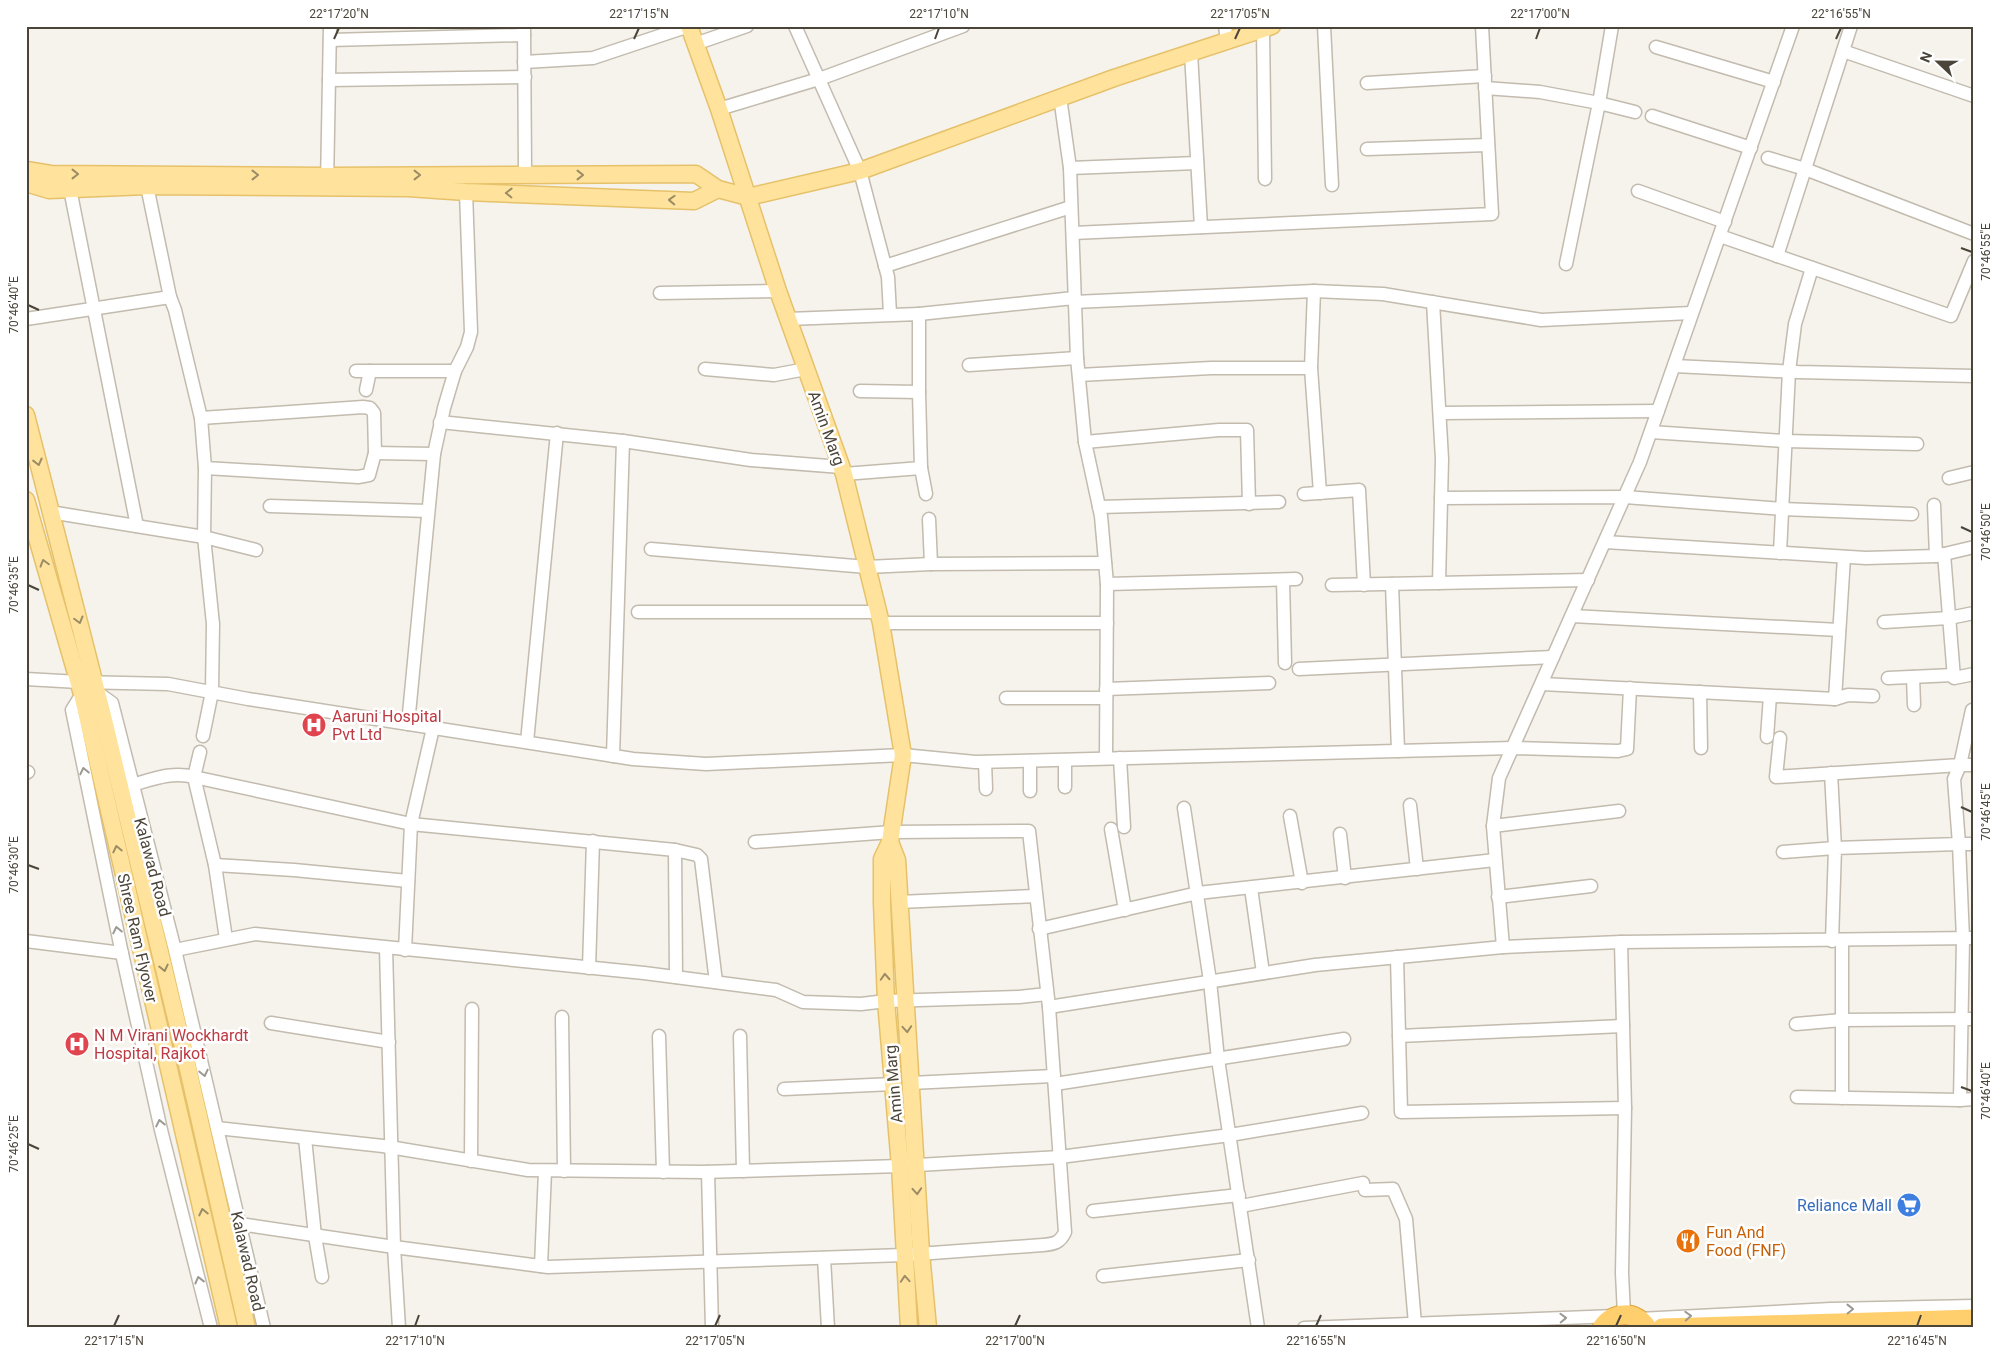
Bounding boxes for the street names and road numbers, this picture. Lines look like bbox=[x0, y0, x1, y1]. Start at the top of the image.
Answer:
street label: Amin Marg bbox=[804, 388, 849, 468]
street label: Kalawad Road bbox=[130, 816, 175, 919]
street label: Shree Ram Flyover bbox=[113, 872, 162, 1005]
street label: Amin Marg bbox=[881, 1044, 906, 1124]
street label: Kalawad Road bbox=[227, 1209, 268, 1313]

